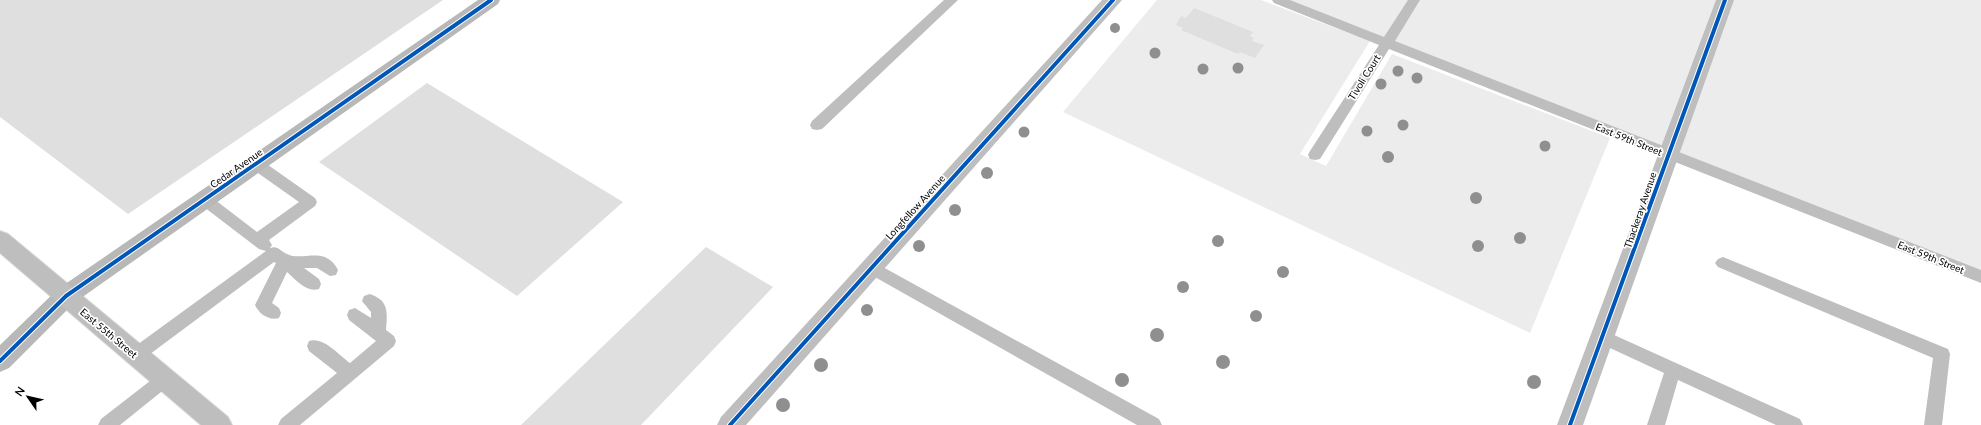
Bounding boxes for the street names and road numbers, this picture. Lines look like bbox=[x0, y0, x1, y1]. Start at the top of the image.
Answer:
street label: Tivoli Court bbox=[1345, 52, 1383, 102]
street label: East 59th Street bbox=[1594, 120, 1664, 158]
street label: Cedar Avenue bbox=[207, 146, 265, 190]
street label: Thackeray Avenue bbox=[1621, 170, 1659, 250]
street label: Longfellow Avenue bbox=[883, 172, 947, 242]
street label: East 59th Street bbox=[1896, 238, 1966, 276]
street label: East 55th Street bbox=[78, 306, 140, 361]

